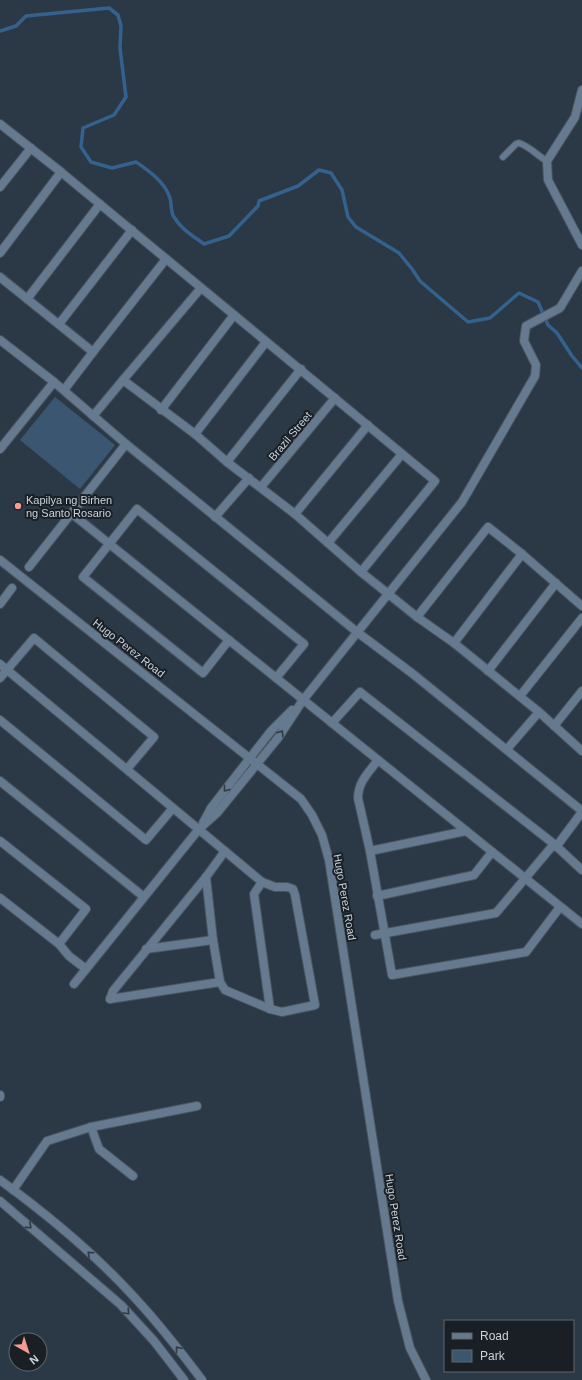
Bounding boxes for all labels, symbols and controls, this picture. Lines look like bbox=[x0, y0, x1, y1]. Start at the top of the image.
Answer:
street label: Brazil Street bbox=[266, 409, 314, 463]
place label: Kapilya ng Birhen ng Santo Rosario bbox=[26, 494, 112, 519]
marker: Kapilya ng Birhen ng Santo Rosario bbox=[13, 501, 23, 511]
street label: Hugo Perez Road bbox=[91, 616, 167, 680]
one-way arrow bbox=[276, 731, 283, 738]
one-way arrow bbox=[223, 784, 230, 791]
street label: Hugo Perez Road bbox=[331, 853, 359, 941]
street label: Hugo Perez Road bbox=[383, 1173, 409, 1261]
one-way arrow bbox=[25, 1222, 32, 1229]
one-way arrow bbox=[88, 1252, 95, 1259]
one-way arrow bbox=[122, 1307, 130, 1315]
legend bbox=[444, 1320, 574, 1372]
text: Road bbox=[480, 1329, 509, 1343]
north arrow bbox=[8, 1332, 48, 1372]
one-way arrow bbox=[176, 1347, 183, 1354]
text: Park bbox=[480, 1349, 506, 1363]
text: N bbox=[27, 1353, 41, 1367]

